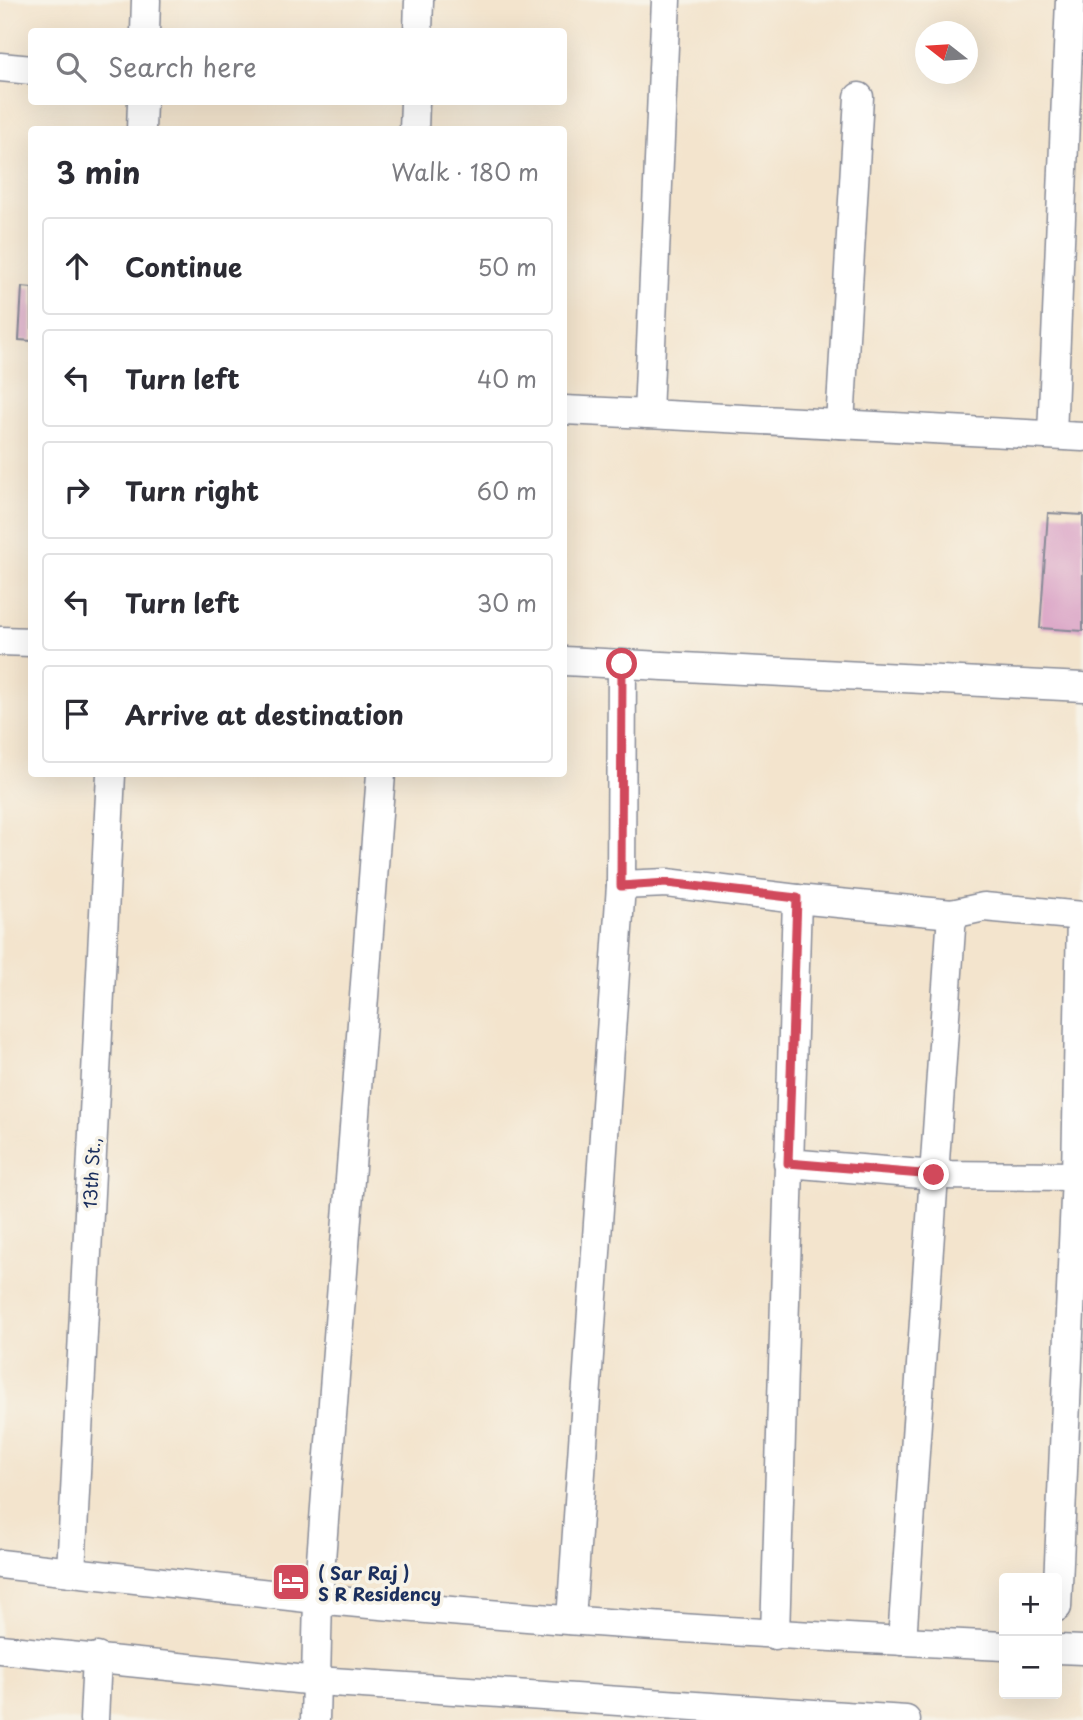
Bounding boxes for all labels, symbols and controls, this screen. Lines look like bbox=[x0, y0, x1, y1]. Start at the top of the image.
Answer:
north arrow bbox=[915, 21, 978, 84]
search box bbox=[28, 28, 567, 105]
text: Search here bbox=[108, 47, 257, 86]
icon: search bbox=[52, 48, 90, 86]
text: 3 min bbox=[56, 149, 141, 194]
text: Walk · 180 m bbox=[391, 154, 539, 189]
icon: ahead bbox=[58, 247, 96, 285]
text: Continue bbox=[125, 247, 242, 286]
text: 50 m bbox=[477, 249, 537, 284]
icon: left bbox=[58, 359, 96, 397]
text: Turn left bbox=[125, 359, 240, 398]
text: 40 m bbox=[477, 361, 537, 396]
icon: right bbox=[58, 471, 96, 509]
text: Turn right bbox=[125, 471, 259, 510]
text: 60 m bbox=[477, 473, 537, 508]
icon: left bbox=[58, 583, 96, 621]
text: Turn left bbox=[125, 583, 240, 622]
text: 30 m bbox=[476, 585, 537, 620]
route start bbox=[606, 648, 637, 679]
icon: arrive bbox=[58, 695, 96, 733]
text: Arrive at destination bbox=[125, 695, 404, 734]
street label: 13th St., bbox=[76, 1137, 106, 1209]
route end bbox=[918, 1159, 949, 1190]
place label: ( Sar Raj ) S R Residency bbox=[318, 1559, 441, 1607]
hotel icon: ( Sar Raj ) S R Residency bbox=[270, 1561, 312, 1603]
map controls bbox=[999, 1573, 1062, 1699]
button: + bbox=[999, 1573, 1062, 1636]
button: − bbox=[999, 1636, 1062, 1699]

